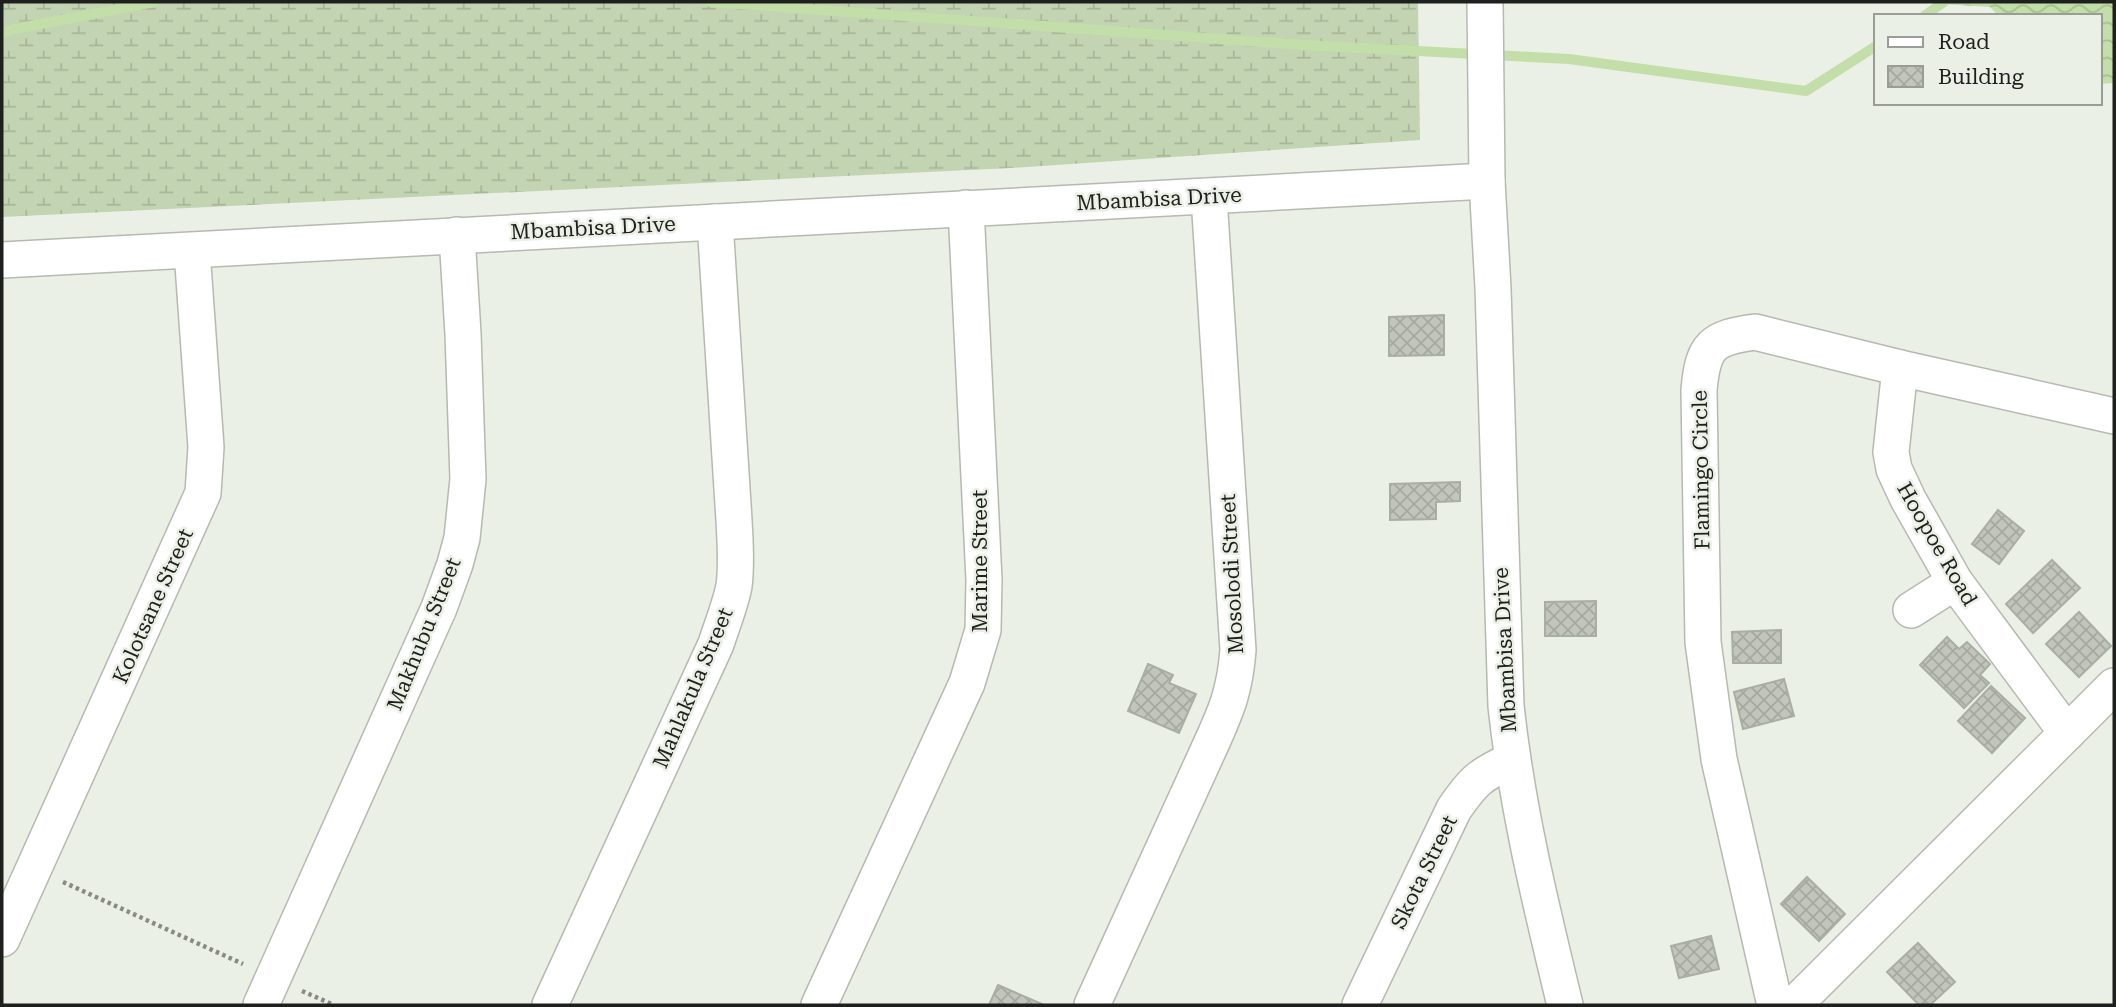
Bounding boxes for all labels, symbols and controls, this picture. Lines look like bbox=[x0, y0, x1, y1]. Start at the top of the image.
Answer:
legend bbox=[1874, 14, 2102, 105]
text: Road bbox=[1938, 30, 1990, 54]
text: Building bbox=[1938, 65, 2024, 89]
street label: Mbambisa Drive bbox=[1076, 183, 1242, 215]
street label: Mbambisa Drive bbox=[510, 212, 676, 244]
street label: Flamingo Circle bbox=[1688, 390, 1714, 550]
street label: Hoopoe Road bbox=[1892, 478, 1982, 610]
street label: Marime Street bbox=[968, 489, 992, 632]
street label: Mosolodi Street bbox=[1216, 493, 1248, 655]
street label: Kolotsane Street bbox=[108, 525, 198, 687]
street label: Makhubu Street bbox=[382, 554, 466, 714]
street label: Mbambisa Drive bbox=[1489, 567, 1521, 733]
street label: Mahlakula Street bbox=[648, 604, 738, 772]
street label: Skota Street bbox=[1386, 811, 1462, 933]

